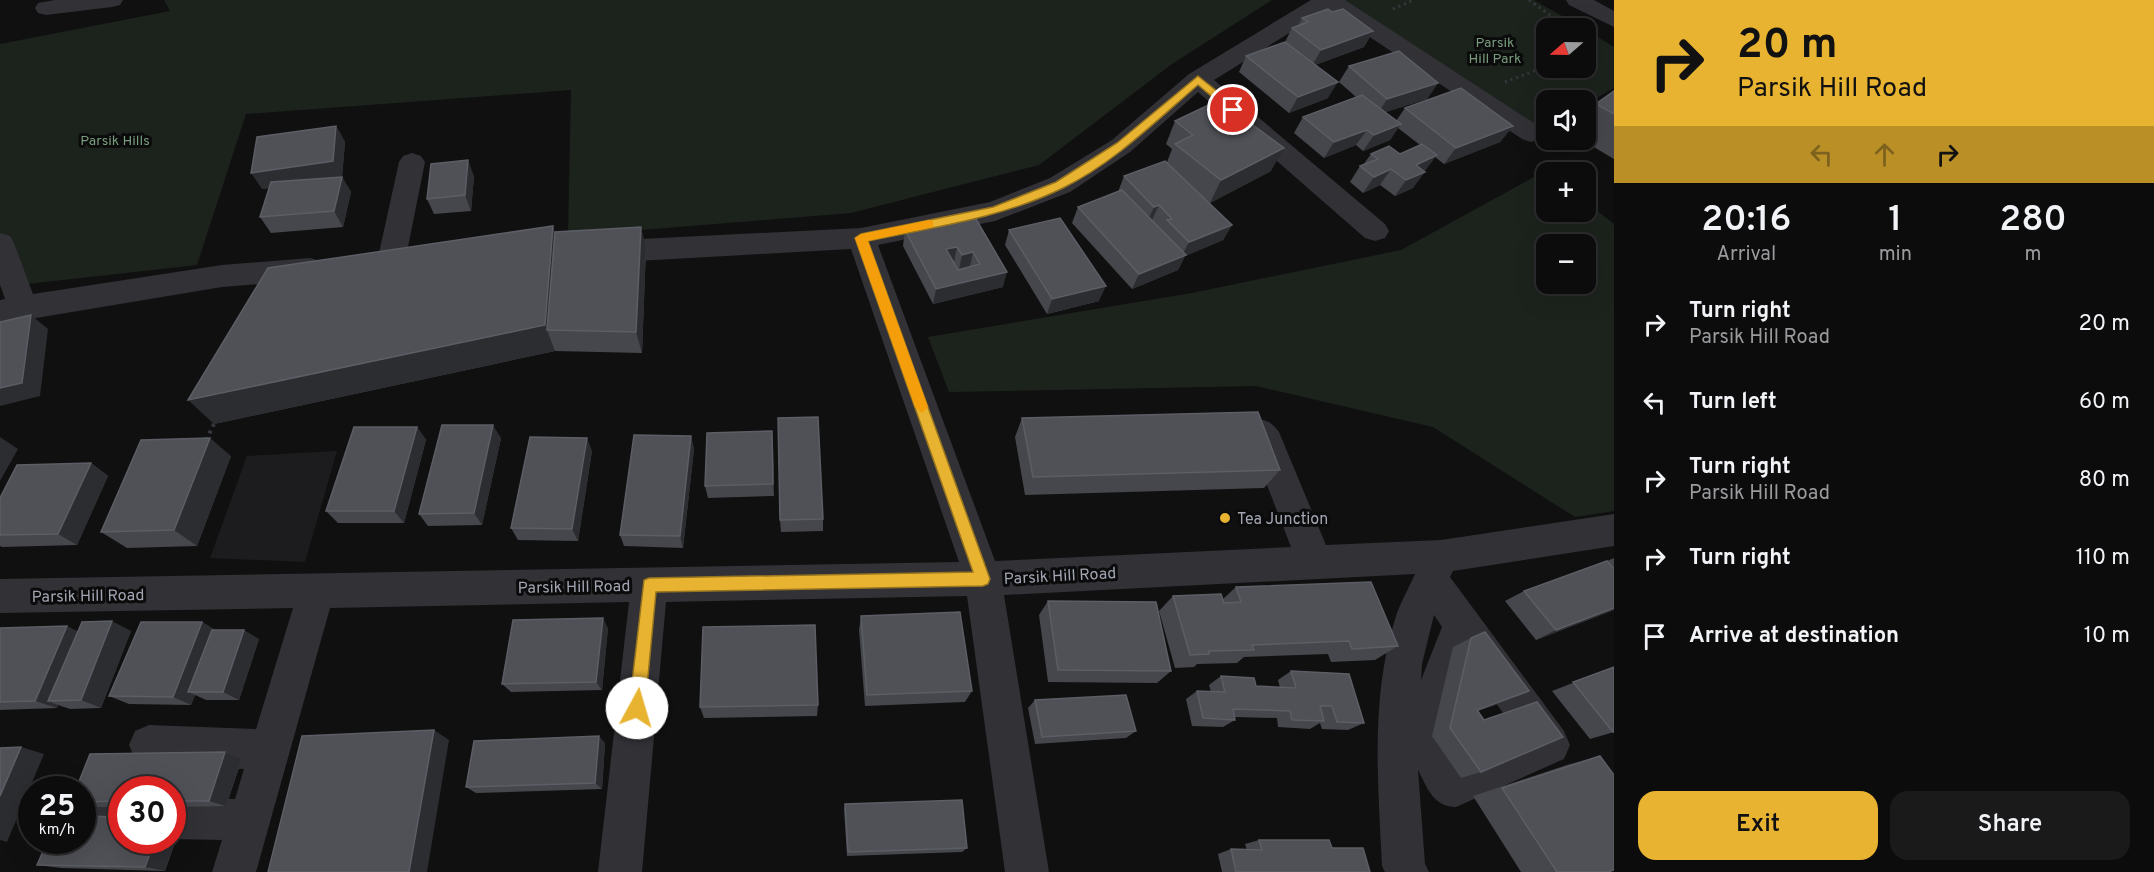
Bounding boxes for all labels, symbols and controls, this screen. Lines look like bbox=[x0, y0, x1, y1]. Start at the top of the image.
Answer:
north arrow bbox=[1536, 18, 1596, 78]
map controls bbox=[1536, 18, 1596, 294]
text: 20 m bbox=[1737, 20, 1838, 73]
icon: right bbox=[1638, 24, 1716, 102]
park label: Parsik Hill Park bbox=[1469, 35, 1521, 68]
text: Parsik Hill Road bbox=[1737, 72, 1927, 106]
pin bbox=[1207, 84, 1258, 135]
button: sound bbox=[1536, 90, 1596, 150]
icon: arrive bbox=[1216, 93, 1249, 126]
park label: Parsik Hills bbox=[80, 133, 150, 150]
icon: left bbox=[1805, 138, 1838, 171]
icon: ahead bbox=[1868, 138, 1901, 171]
icon: right bbox=[1931, 138, 1964, 171]
button: + bbox=[1536, 162, 1596, 222]
text: 20:16 bbox=[1701, 198, 1791, 244]
text: 1 bbox=[1888, 198, 1902, 244]
text: 280 bbox=[1999, 198, 2067, 244]
button: − bbox=[1536, 234, 1596, 294]
text: Arrival bbox=[1717, 242, 1776, 268]
text: min bbox=[1879, 242, 1912, 268]
text: m bbox=[2024, 242, 2041, 268]
text: Turn right bbox=[1689, 298, 1791, 325]
icon: right bbox=[1638, 308, 1671, 341]
text: 20 m bbox=[2079, 311, 2130, 338]
text: Parsik Hill Road bbox=[1689, 325, 1830, 351]
icon: left bbox=[1638, 386, 1671, 419]
text: Turn left bbox=[1689, 389, 1777, 416]
text: 60 m bbox=[2079, 389, 2130, 416]
text: Turn right bbox=[1689, 454, 1791, 481]
icon: right bbox=[1638, 464, 1671, 497]
text: 80 m bbox=[2079, 467, 2130, 494]
text: Parsik Hill Road bbox=[1689, 481, 1830, 507]
place label: Tea Junction bbox=[1237, 510, 1328, 530]
marker: Tea Junction bbox=[1218, 511, 1232, 525]
icon: right bbox=[1638, 542, 1671, 575]
text: Turn right bbox=[1689, 545, 1791, 572]
text: 110 m bbox=[2076, 545, 2130, 572]
street label: Parsik Hill Road bbox=[1003, 564, 1117, 590]
street label: Parsik Hill Road bbox=[518, 577, 631, 599]
street label: Parsik Hill Road bbox=[32, 586, 145, 608]
icon: arrive bbox=[1638, 620, 1671, 653]
text: Arrive at destination bbox=[1689, 623, 1899, 650]
text: 10 m bbox=[2084, 623, 2130, 650]
position arrow bbox=[605, 676, 669, 740]
speed limit sign: 30 bbox=[108, 776, 186, 854]
text: 25 bbox=[39, 789, 75, 826]
button: Exit bbox=[1638, 791, 1878, 860]
button: Share bbox=[1890, 791, 2130, 860]
text: km/h bbox=[39, 821, 75, 840]

